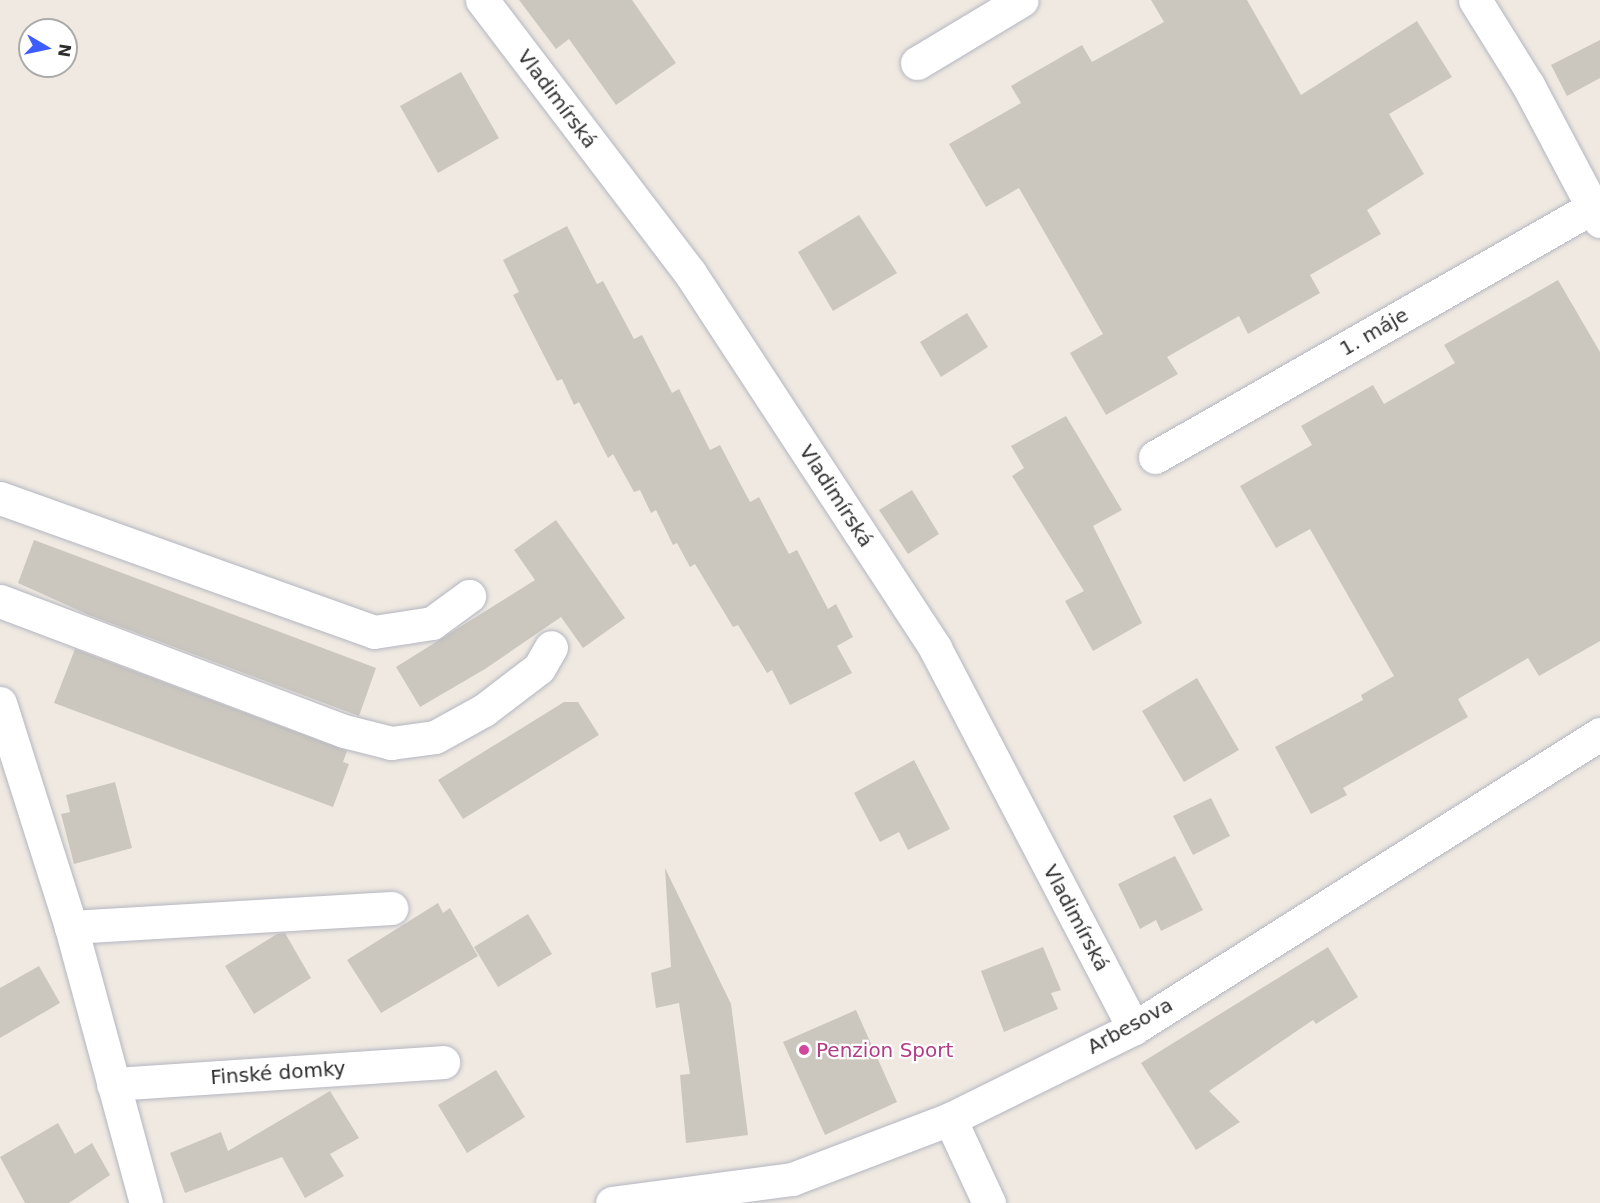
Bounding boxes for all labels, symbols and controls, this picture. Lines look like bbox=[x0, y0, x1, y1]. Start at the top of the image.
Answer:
north arrow bbox=[18, 18, 78, 78]
text: N bbox=[54, 42, 75, 59]
street label: Vladimírská bbox=[512, 45, 602, 153]
street label: 1. máje bbox=[1336, 303, 1412, 361]
street label: Vladimírská bbox=[794, 440, 878, 552]
street label: Vladimírská bbox=[1038, 861, 1114, 975]
street label: Arbesova bbox=[1083, 993, 1177, 1059]
place label: Penzion Sport bbox=[816, 1038, 953, 1062]
marker: Penzion Sport bbox=[797, 1043, 811, 1057]
street label: Finské domky bbox=[210, 1056, 346, 1090]

